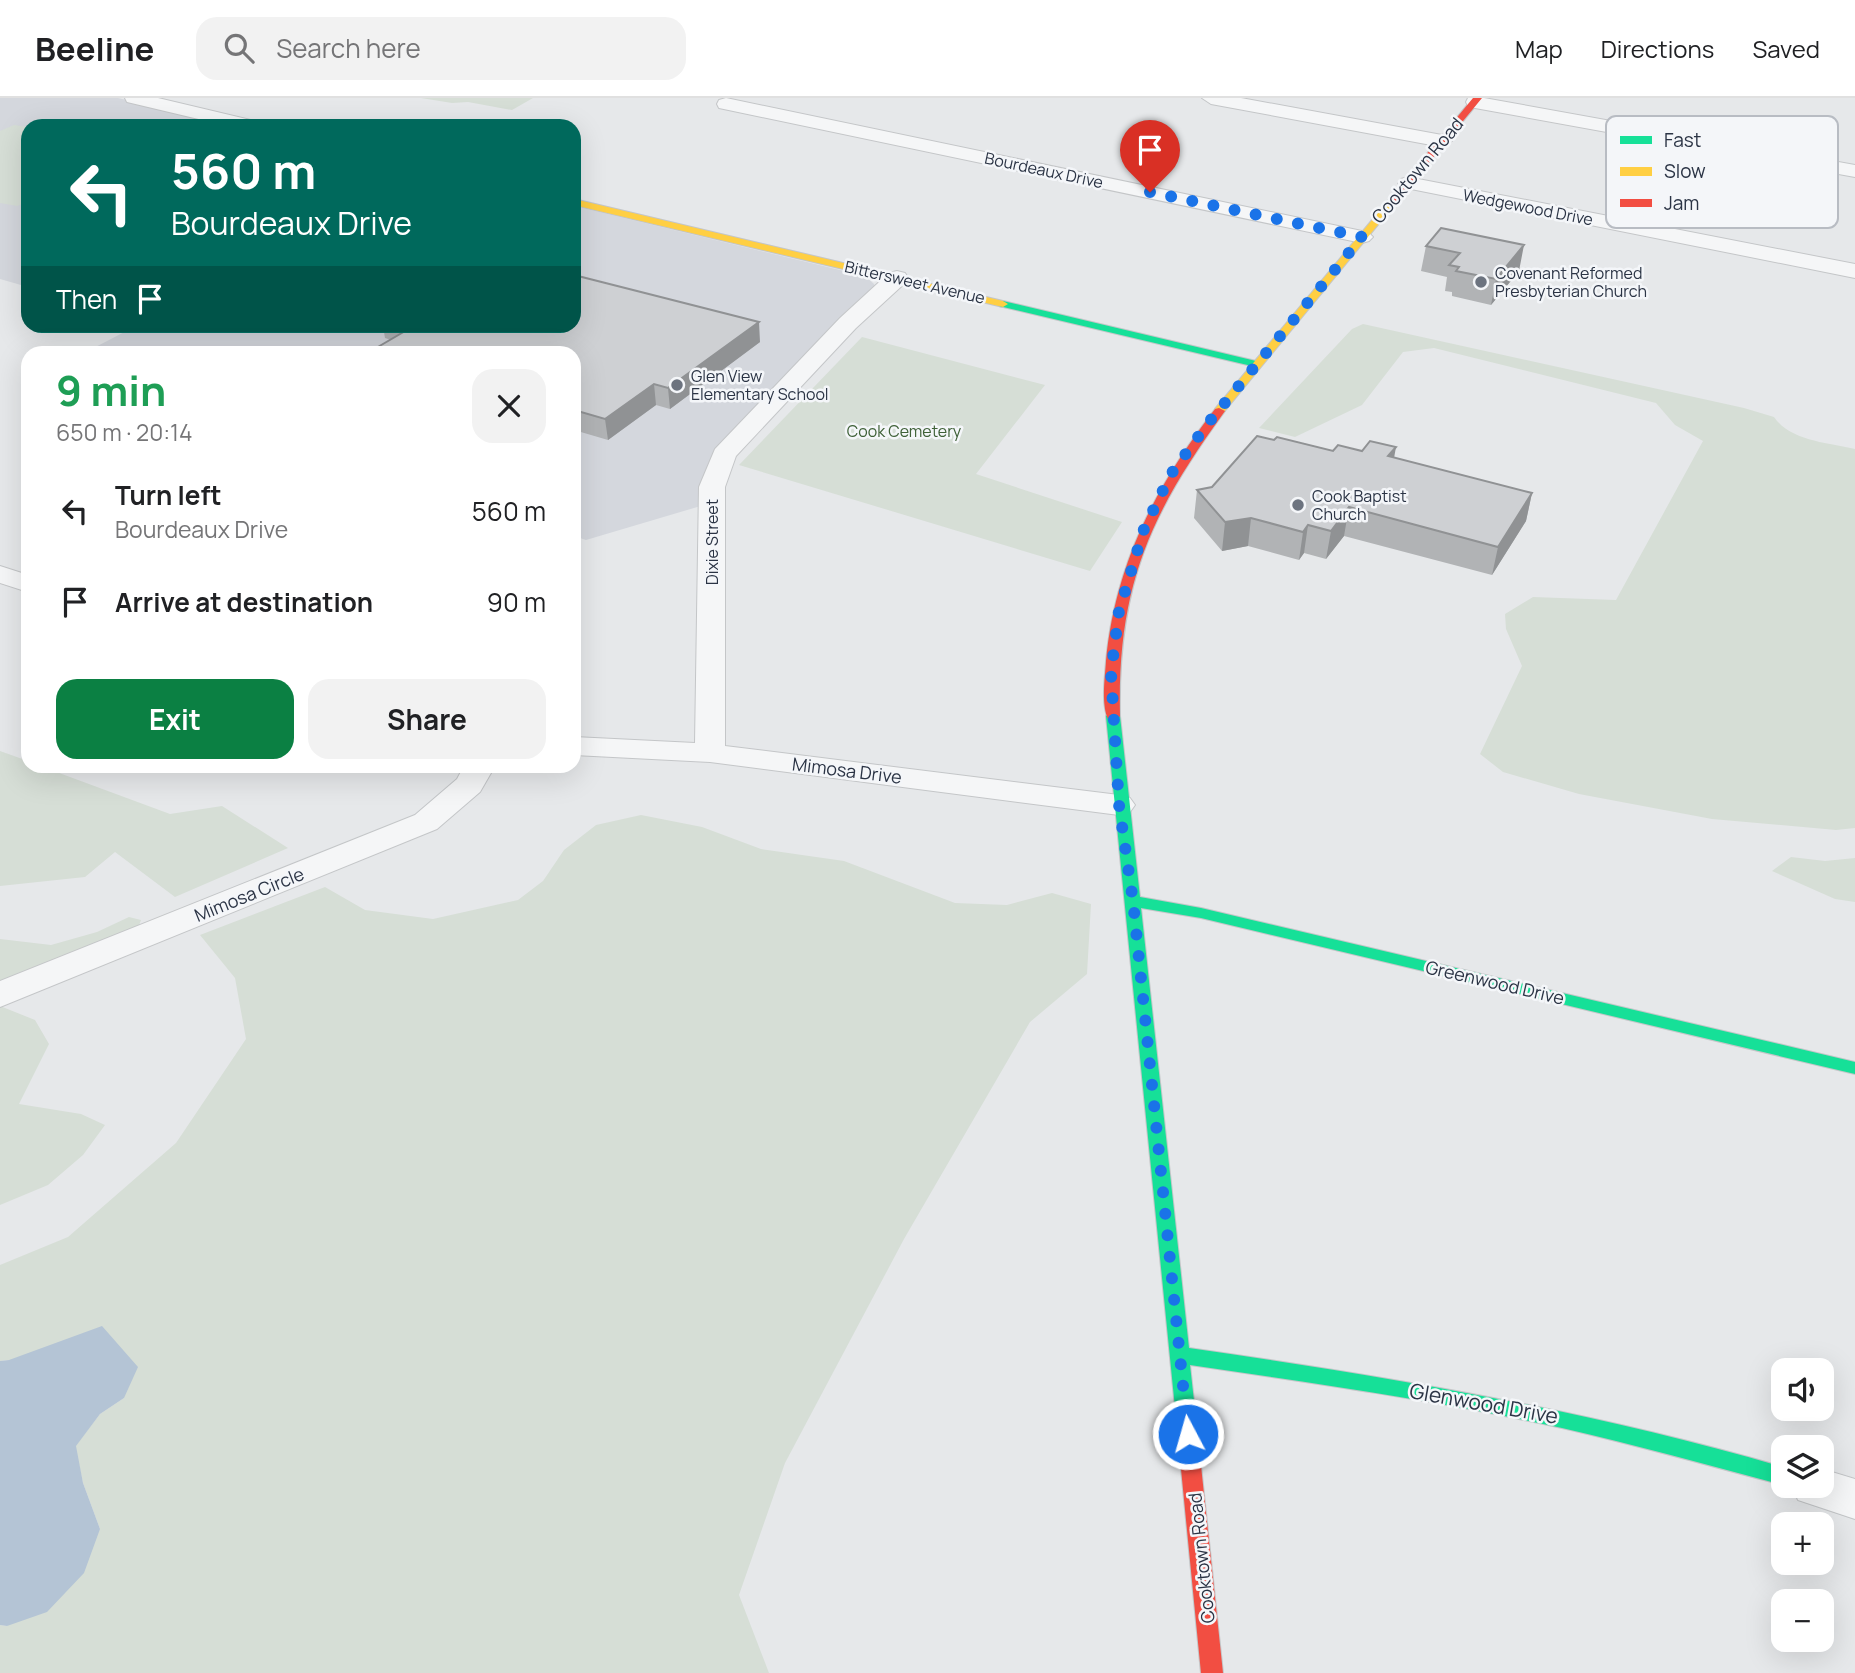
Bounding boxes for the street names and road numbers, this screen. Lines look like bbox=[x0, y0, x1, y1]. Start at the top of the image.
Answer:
street label: Cooktown Road bbox=[1366, 112, 1468, 228]
street label: Bourdeaux Drive bbox=[983, 147, 1105, 193]
street label: Wedgewood Drive bbox=[1461, 184, 1595, 230]
street label: Bittersweet Avenue bbox=[843, 255, 987, 309]
street label: Dixie Street bbox=[701, 499, 723, 585]
street label: Mimosa Drive bbox=[791, 751, 903, 789]
street label: Mimosa Circle bbox=[191, 861, 307, 927]
street label: Greenwood Drive bbox=[1423, 954, 1567, 1010]
street label: Glenwood Drive bbox=[1407, 1376, 1561, 1430]
street label: Cooktown Road bbox=[1182, 1492, 1220, 1624]

